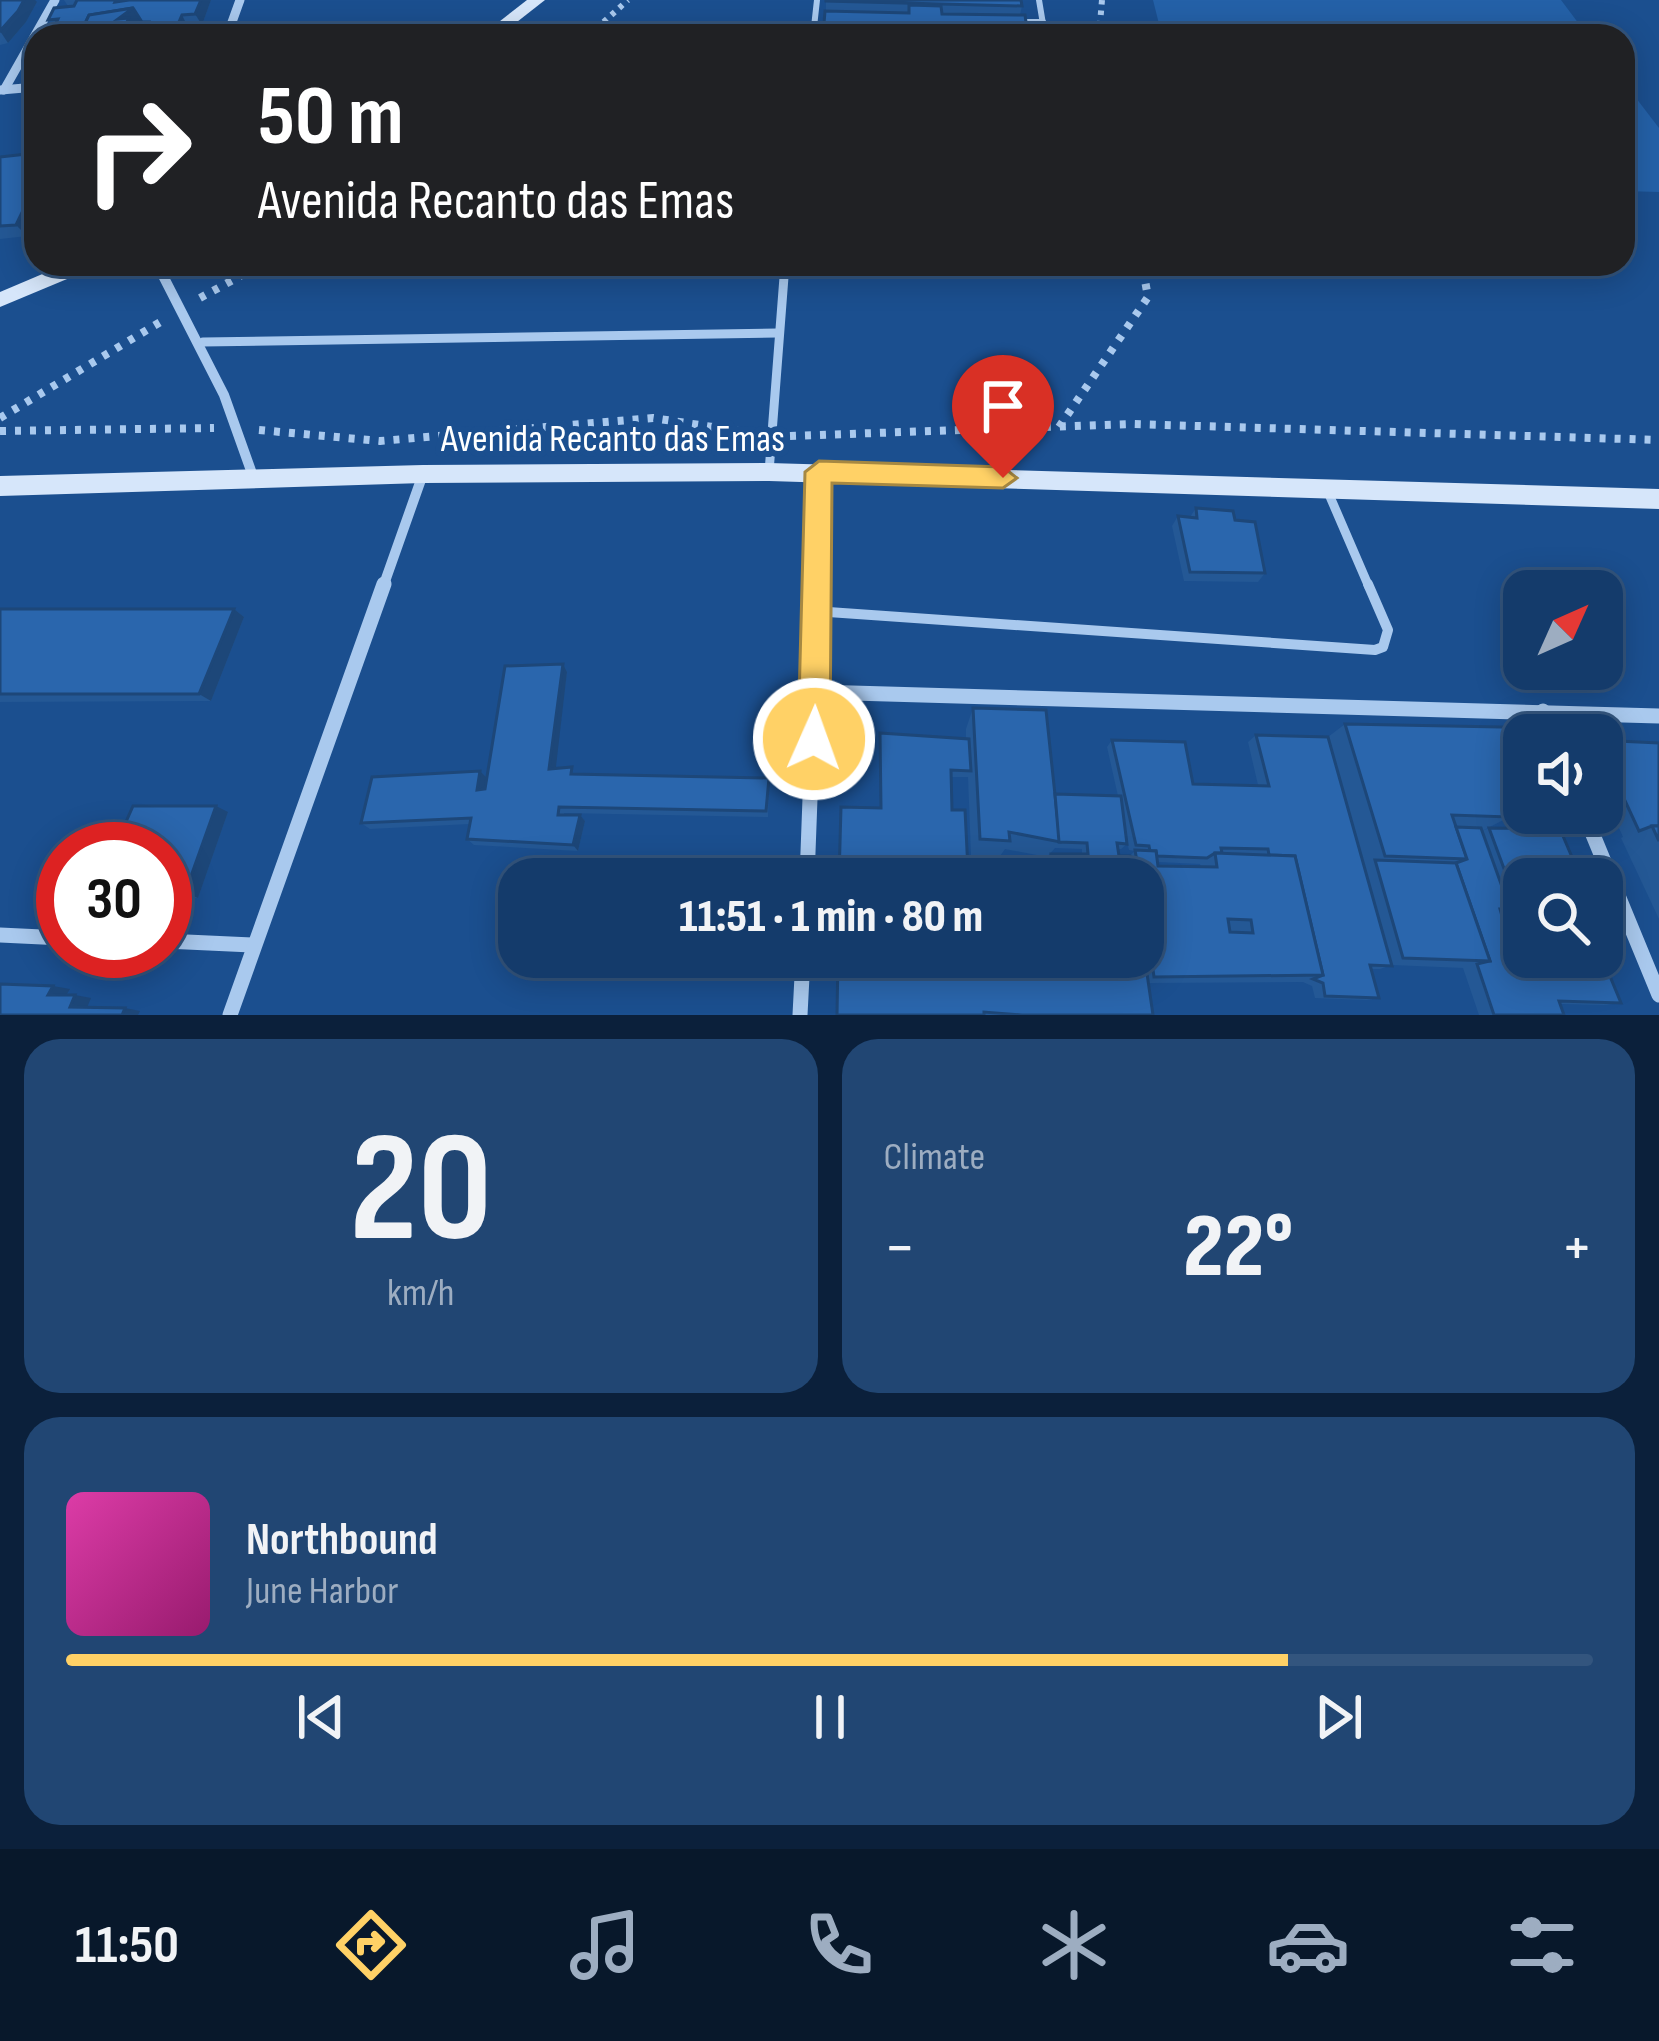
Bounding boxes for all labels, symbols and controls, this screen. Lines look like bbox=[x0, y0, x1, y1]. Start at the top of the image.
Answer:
text: 50 m bbox=[258, 67, 404, 168]
icon: right bbox=[60, 72, 216, 228]
text: Avenida Recanto das Emas bbox=[258, 169, 734, 234]
pin bbox=[952, 355, 1054, 478]
icon: arrive bbox=[970, 373, 1036, 439]
street label: Avenida Recanto das Emas bbox=[440, 416, 785, 463]
north arrow bbox=[1503, 570, 1623, 690]
map controls bbox=[1503, 570, 1623, 978]
position arrow bbox=[751, 676, 877, 802]
button: sound bbox=[1503, 714, 1623, 834]
speed limit sign: 30 bbox=[36, 822, 192, 978]
button: search bbox=[1503, 858, 1623, 978]
text: 11:51 · 1 min · 80 m bbox=[679, 890, 983, 945]
text: 20 bbox=[349, 1098, 492, 1285]
text: Climate bbox=[884, 1134, 985, 1181]
text: 22° bbox=[1183, 1194, 1293, 1302]
text: − bbox=[884, 1209, 916, 1288]
text: + bbox=[1561, 1209, 1593, 1288]
text: km/h bbox=[387, 1270, 454, 1317]
text: Northbound bbox=[246, 1513, 438, 1568]
text: June Harbor bbox=[246, 1568, 398, 1615]
icon: previous bbox=[288, 1684, 354, 1750]
icon: pause bbox=[797, 1684, 863, 1750]
icon: next bbox=[1306, 1684, 1372, 1750]
icon: directions bbox=[329, 1903, 413, 1987]
icon: music bbox=[563, 1903, 647, 1987]
icon: phone bbox=[797, 1903, 881, 1987]
icon: climate bbox=[1032, 1903, 1116, 1987]
icon: car bbox=[1266, 1903, 1350, 1987]
icon: filters bbox=[1500, 1903, 1584, 1987]
text: 11:50 bbox=[75, 1913, 179, 1978]

